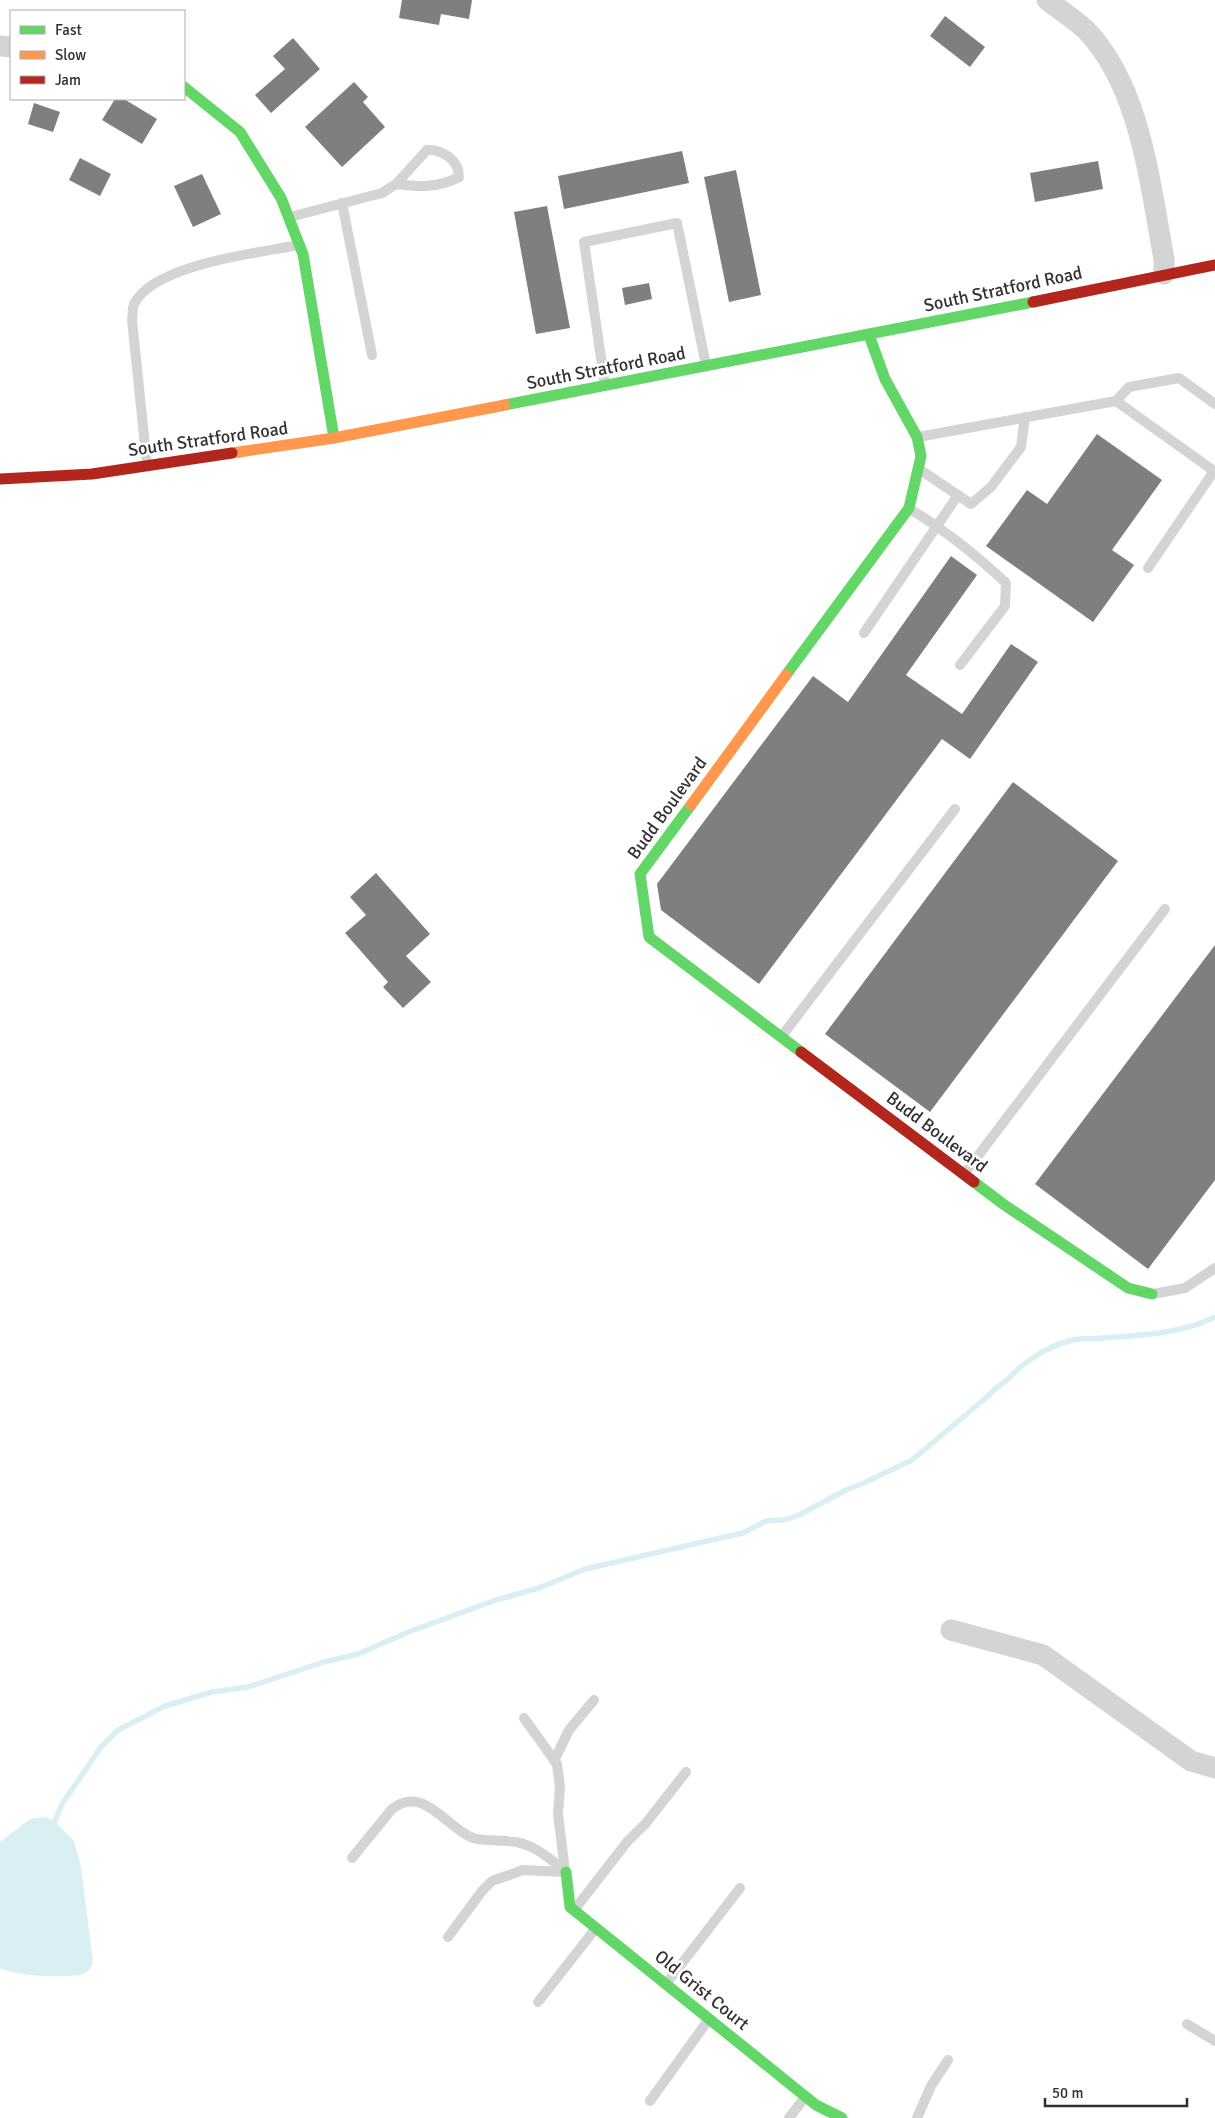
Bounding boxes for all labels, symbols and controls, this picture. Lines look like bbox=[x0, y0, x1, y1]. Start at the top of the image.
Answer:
legend bbox=[10, 10, 185, 100]
text: Fast bbox=[55, 21, 82, 39]
text: Slow bbox=[55, 46, 86, 64]
text: Jam bbox=[55, 71, 81, 89]
street label: South Stratford Road bbox=[922, 261, 1084, 317]
street label: South Stratford Road bbox=[525, 342, 687, 394]
street label: South Stratford Road bbox=[127, 417, 289, 461]
street label: Budd Boulevard bbox=[623, 753, 711, 863]
street label: Budd Boulevard bbox=[882, 1087, 992, 1177]
street label: Old Grist Court bbox=[650, 1945, 754, 2035]
scale bar bbox=[1045, 2076, 1188, 2108]
text: 50 m bbox=[1052, 2084, 1083, 2102]

